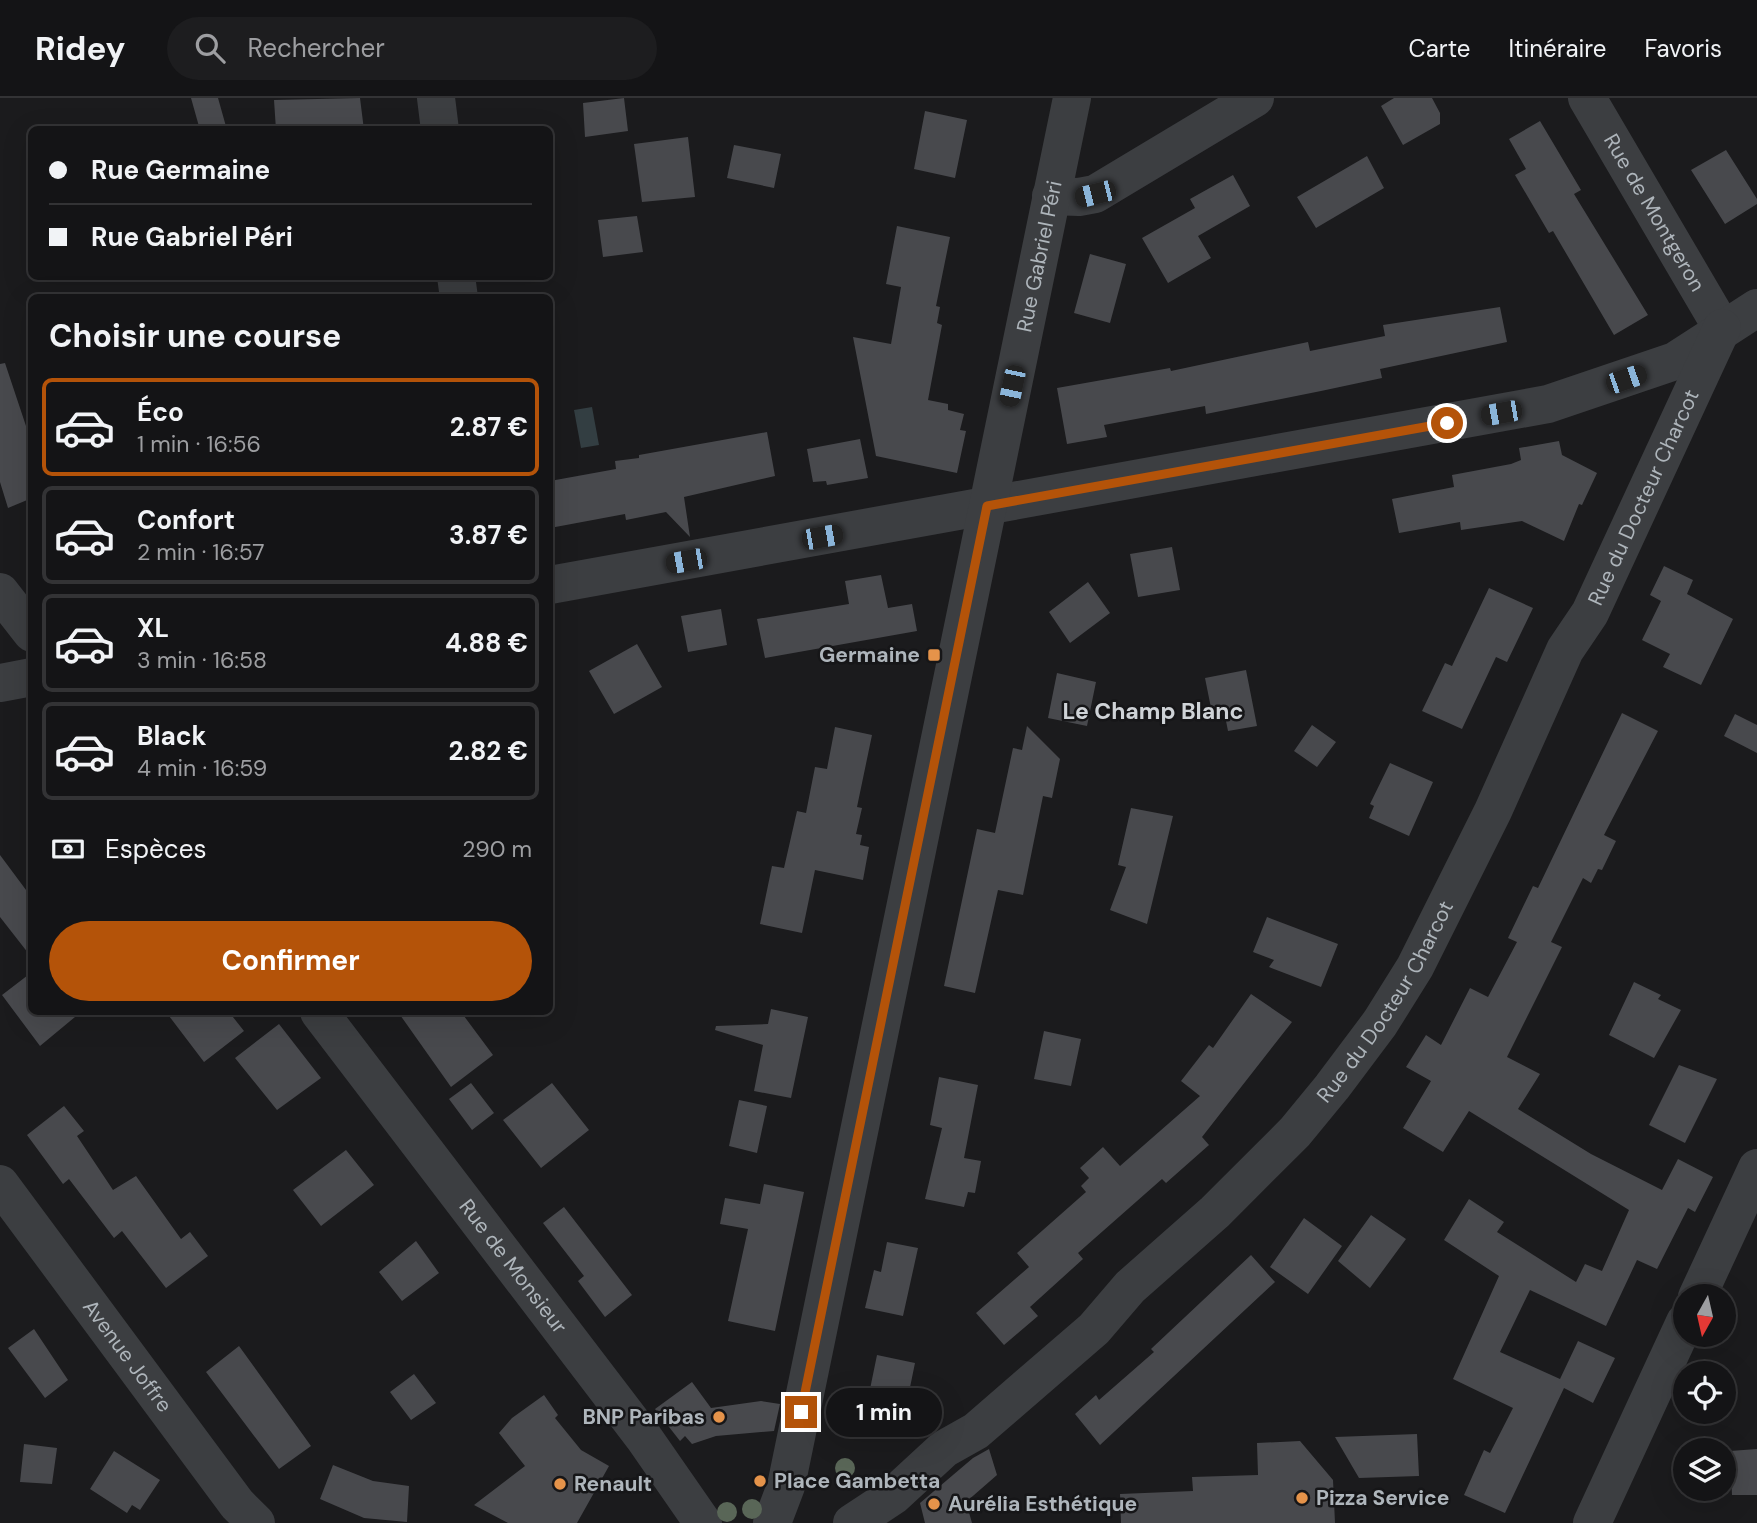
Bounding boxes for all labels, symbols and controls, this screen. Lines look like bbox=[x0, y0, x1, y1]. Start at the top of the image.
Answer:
search box bbox=[167, 17, 657, 80]
text: Ridey bbox=[35, 27, 125, 70]
icon: search bbox=[191, 29, 229, 67]
text: Rechercher bbox=[247, 31, 385, 65]
text: Carte bbox=[1409, 33, 1470, 64]
text: Itinéraire bbox=[1508, 33, 1606, 64]
text: Favoris bbox=[1644, 33, 1722, 64]
street label: Rue de Montgeron bbox=[1597, 129, 1712, 297]
text: Rue Germaine bbox=[91, 153, 270, 187]
street label: Rue Gabriel Péri bbox=[1010, 178, 1069, 335]
car bbox=[1073, 179, 1118, 209]
text: Rue Gabriel Péri bbox=[91, 220, 293, 254]
text: Choisir une course bbox=[49, 315, 341, 357]
car bbox=[1603, 362, 1650, 396]
car bbox=[998, 363, 1027, 409]
street label: Rue du Docteur Charcot bbox=[1581, 385, 1706, 610]
text: Éco bbox=[137, 395, 184, 429]
icon: car bbox=[53, 396, 116, 459]
car bbox=[1479, 399, 1524, 427]
route start bbox=[1431, 407, 1463, 439]
text: 2.87 € bbox=[450, 410, 528, 444]
text: 1 min · 16:56 bbox=[137, 429, 261, 459]
text: Confort bbox=[137, 503, 235, 537]
icon: car bbox=[53, 504, 116, 567]
text: 3.87 € bbox=[449, 518, 528, 552]
car bbox=[800, 523, 845, 551]
text: 2 min · 16:57 bbox=[137, 537, 265, 567]
car bbox=[664, 547, 709, 575]
text: XL bbox=[137, 611, 169, 645]
icon: car bbox=[53, 612, 116, 675]
text: 4.88 € bbox=[445, 626, 528, 660]
place label: Germaine bbox=[819, 641, 920, 669]
text: 3 min · 16:58 bbox=[137, 645, 267, 675]
marker: Germaine bbox=[926, 647, 942, 663]
district label: Le Champ Blanc bbox=[1063, 696, 1243, 726]
text: Black bbox=[137, 719, 207, 753]
icon: car bbox=[53, 720, 116, 783]
text: 2.82 € bbox=[449, 734, 528, 768]
text: 4 min · 16:59 bbox=[137, 753, 267, 783]
icon: cash bbox=[49, 830, 87, 868]
text: Espèces bbox=[105, 832, 206, 866]
text: 290 m bbox=[462, 834, 532, 864]
street label: Rue du Docteur Charcot bbox=[1311, 896, 1460, 1109]
button: Confirmer bbox=[49, 921, 532, 1001]
street label: Rue de Monsieur bbox=[453, 1193, 574, 1340]
north arrow bbox=[1673, 1284, 1736, 1348]
map controls bbox=[1673, 1284, 1736, 1501]
street label: Avenue Joffre bbox=[76, 1294, 178, 1418]
button: locate bbox=[1673, 1361, 1736, 1424]
callout: 1 min bbox=[826, 1388, 941, 1436]
route end bbox=[785, 1396, 817, 1428]
text: 1 min bbox=[856, 1397, 912, 1427]
place label: BNP Paribas bbox=[582, 1403, 705, 1431]
marker: BNP Paribas bbox=[711, 1409, 727, 1425]
button: layers bbox=[1673, 1438, 1736, 1501]
place label: Place Gambetta bbox=[774, 1467, 940, 1495]
place label: Renault bbox=[574, 1470, 652, 1498]
marker: Place Gambetta bbox=[752, 1473, 768, 1489]
marker: Renault bbox=[552, 1476, 568, 1492]
place label: Pizza Service bbox=[1316, 1484, 1449, 1512]
place label: Aurélia Esthétique bbox=[948, 1490, 1137, 1518]
marker: Pizza Service bbox=[1294, 1490, 1310, 1506]
marker: Aurélia Esthétique bbox=[926, 1496, 942, 1512]

